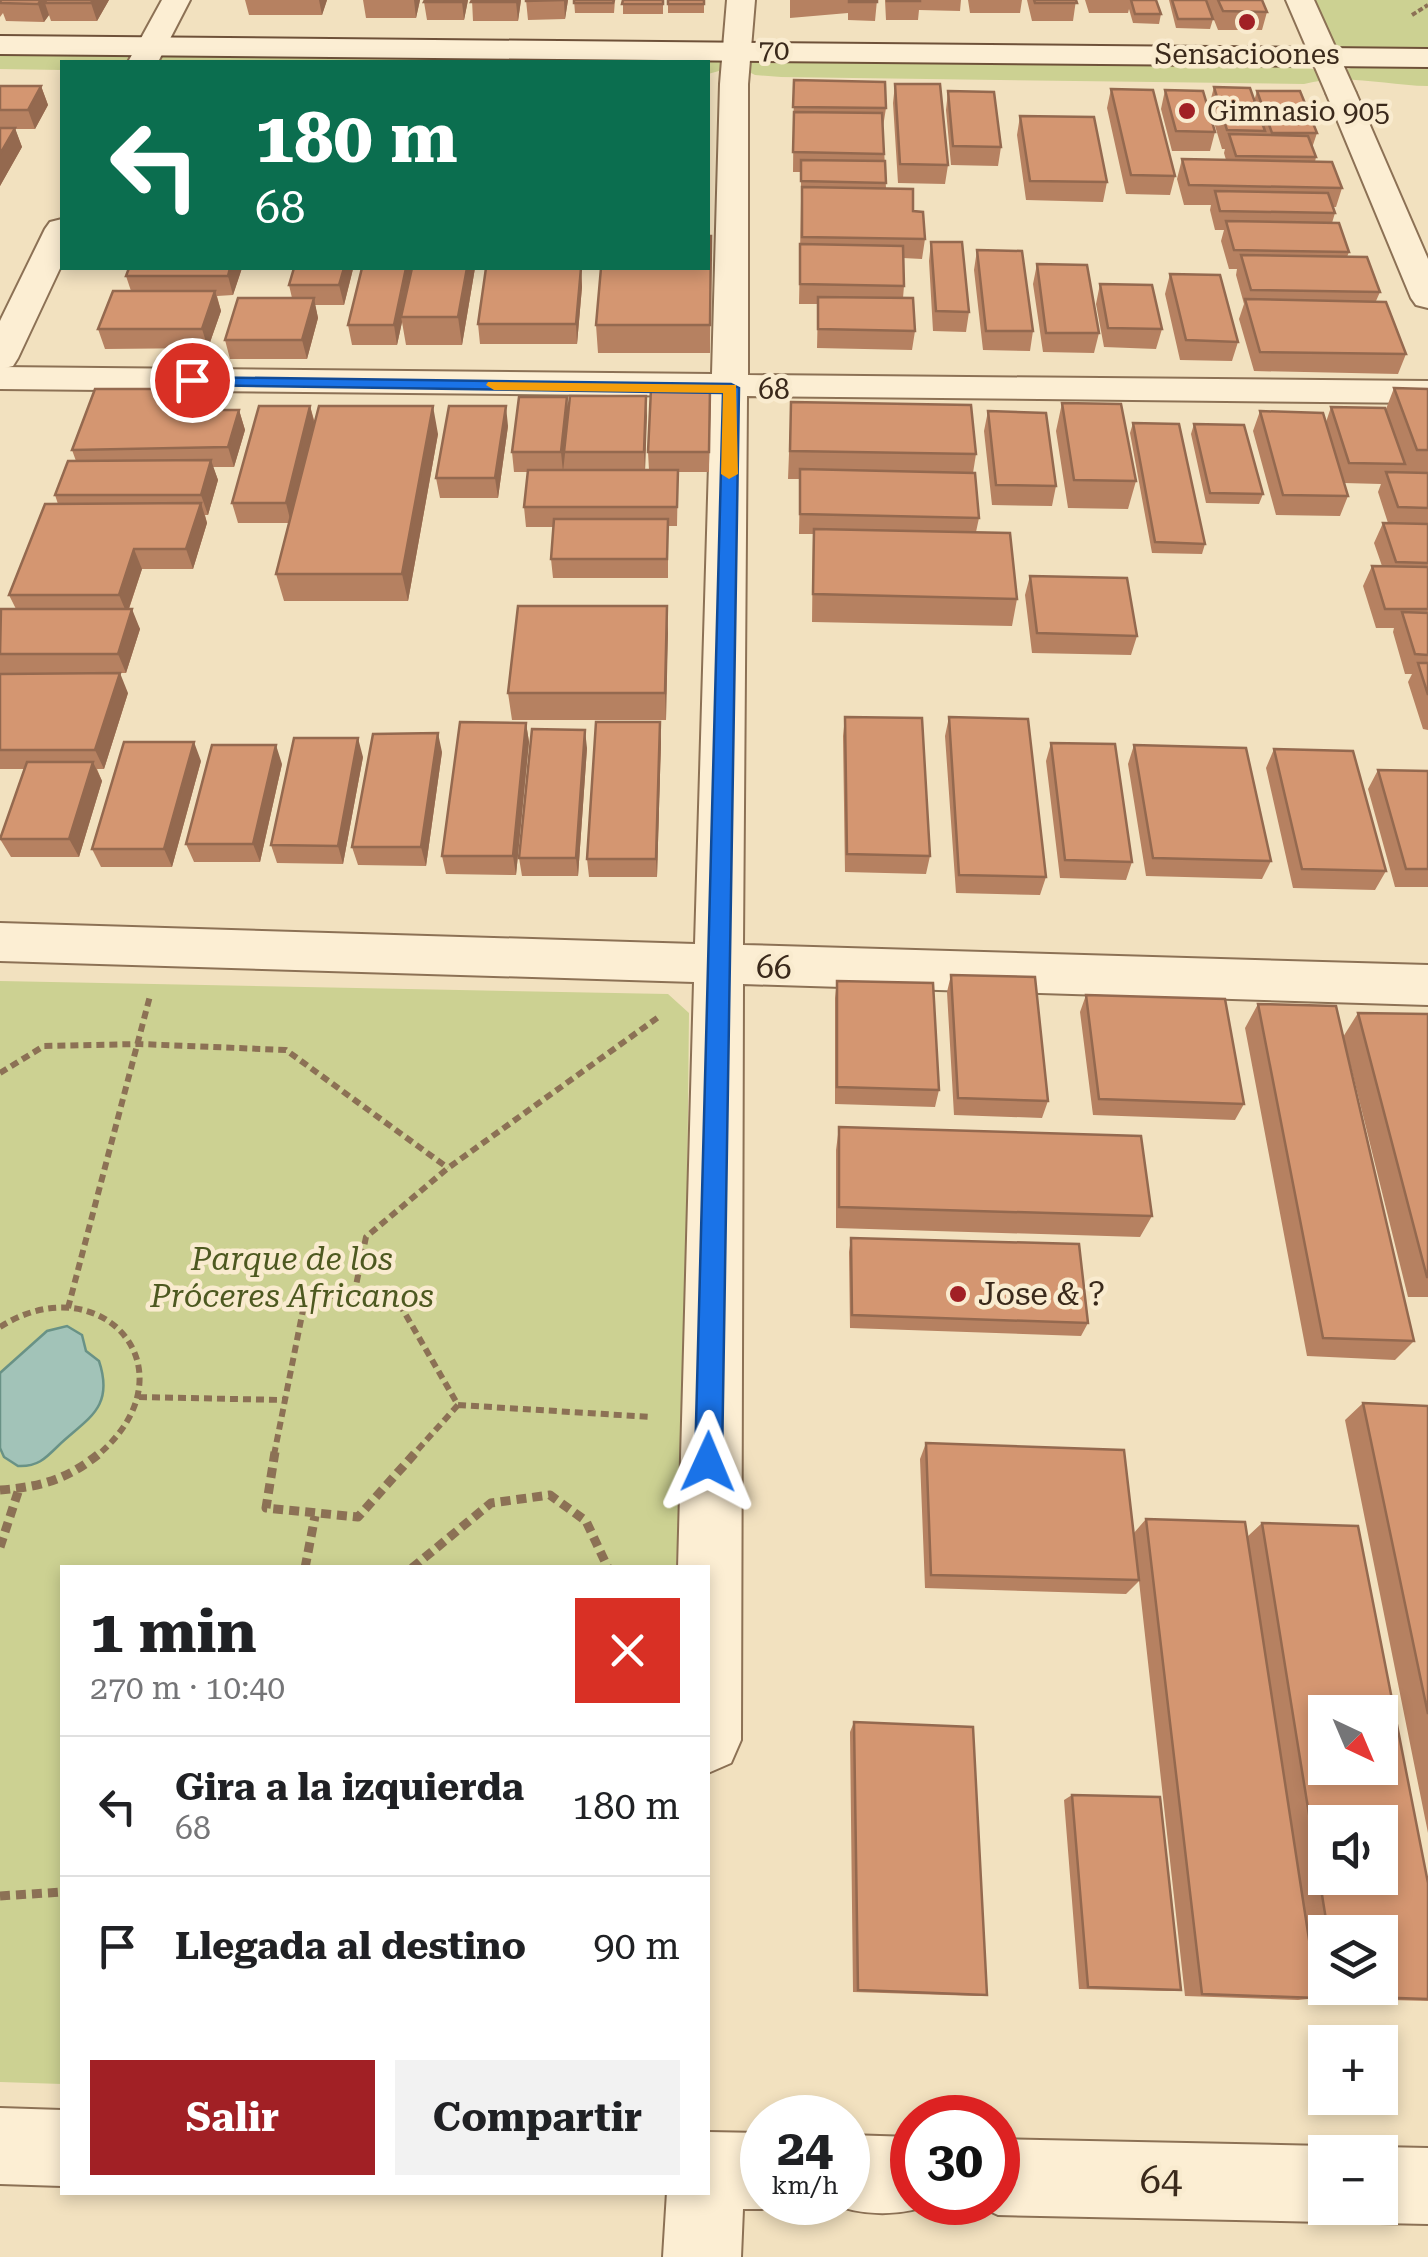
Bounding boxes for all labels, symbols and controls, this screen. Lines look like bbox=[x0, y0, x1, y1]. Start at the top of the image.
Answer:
marker: Sensacioones bbox=[1236, 11, 1258, 33]
street label: 70 bbox=[758, 33, 790, 67]
place label: Sensacioones bbox=[1154, 38, 1340, 71]
place label: Gimnasio 905 bbox=[1207, 95, 1390, 128]
text: 180 m bbox=[255, 97, 458, 179]
icon: left bbox=[90, 100, 220, 230]
marker: Gimnasio 905 bbox=[1176, 100, 1198, 122]
text: 68 bbox=[255, 181, 305, 234]
pin bbox=[150, 338, 235, 423]
icon: arrive bbox=[165, 353, 220, 408]
street label: 68 bbox=[758, 373, 790, 406]
street label: 66 bbox=[755, 947, 793, 987]
park label: Parque de los Próceres Africanos bbox=[149, 1240, 434, 1315]
place label: Jose & ? bbox=[978, 1275, 1105, 1313]
marker: Jose & ? bbox=[947, 1283, 969, 1305]
position arrow bbox=[656, 1410, 760, 1514]
text: 1 min bbox=[90, 1596, 257, 1667]
button: close bbox=[575, 1598, 680, 1703]
text: 270 m · 10:40 bbox=[90, 1669, 285, 1707]
north arrow bbox=[1308, 1695, 1398, 1785]
map controls bbox=[1308, 1695, 1398, 2225]
text: Gira a la izquierda bbox=[175, 1765, 524, 1809]
icon: left bbox=[90, 1779, 145, 1834]
text: 180 m bbox=[572, 1784, 680, 1828]
button: sound bbox=[1308, 1805, 1398, 1895]
text: 68 bbox=[175, 1809, 211, 1847]
button: layers bbox=[1308, 1915, 1398, 2005]
icon: arrive bbox=[90, 1919, 145, 1974]
text: Llegada al destino bbox=[175, 1924, 526, 1968]
text: 90 m bbox=[593, 1924, 680, 1968]
button: + bbox=[1308, 2025, 1398, 2115]
button: Salir bbox=[90, 2060, 375, 2175]
button: Compartir bbox=[395, 2060, 680, 2175]
speed limit sign: 30 bbox=[890, 2095, 1020, 2225]
text: 24 bbox=[777, 2119, 833, 2177]
button: − bbox=[1308, 2135, 1398, 2225]
street label: 64 bbox=[1139, 2158, 1183, 2202]
text: km/h bbox=[772, 2171, 838, 2200]

